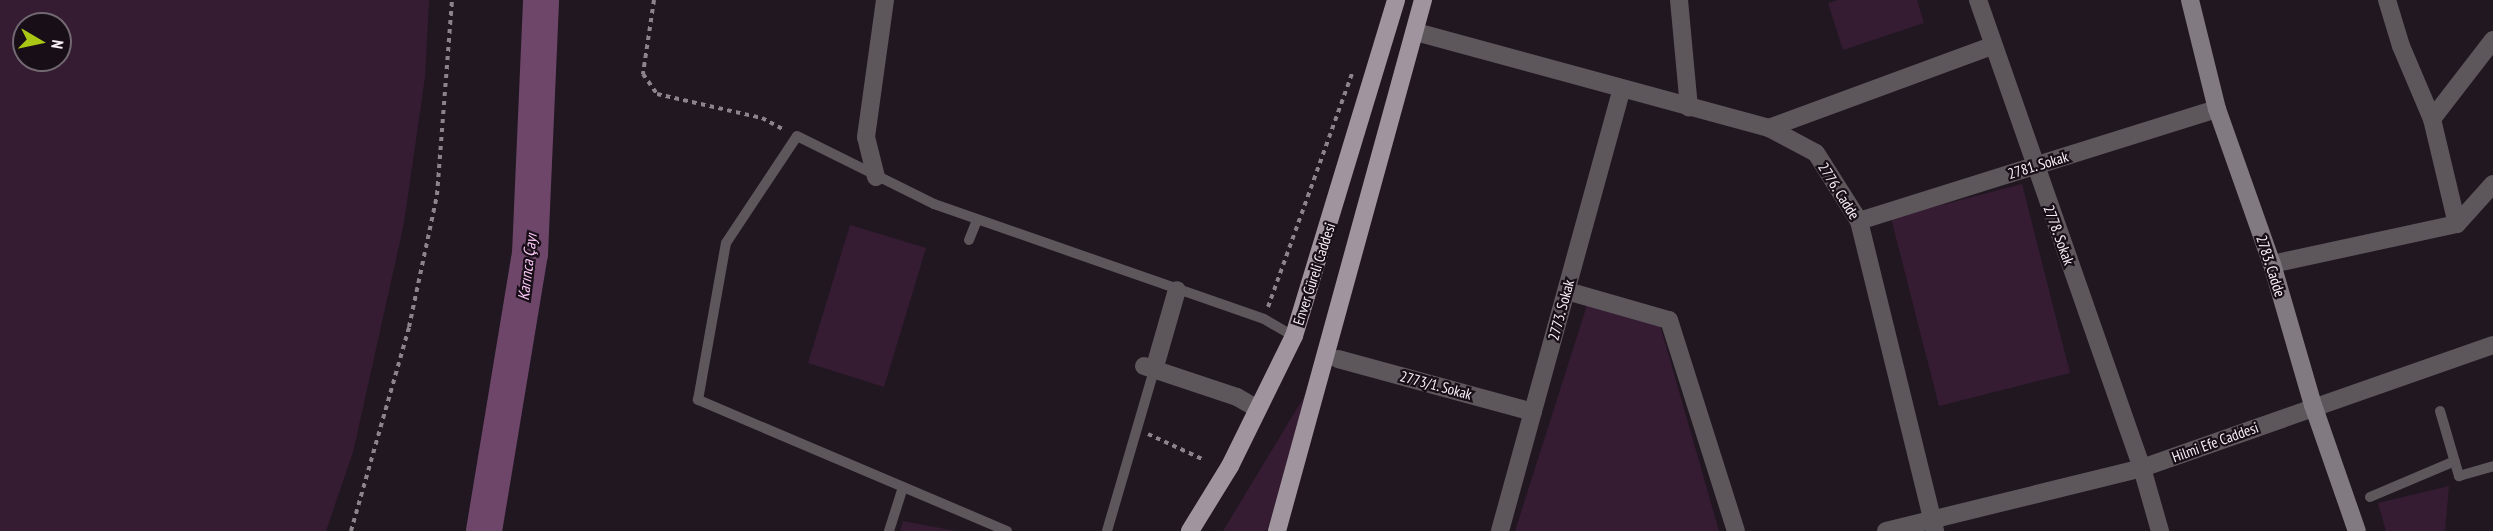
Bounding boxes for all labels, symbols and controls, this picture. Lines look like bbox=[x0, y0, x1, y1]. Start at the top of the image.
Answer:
north arrow bbox=[12, 12, 72, 72]
text: N bbox=[47, 39, 68, 50]
street label: 2781. Sokak bbox=[2005, 147, 2071, 183]
street label: 2776. Cadde bbox=[1814, 159, 1864, 223]
street label: 2778. Sokak bbox=[2040, 202, 2078, 268]
street label: Enver Güreli Caddesi bbox=[1289, 221, 1339, 327]
water label: Karınca Çayı bbox=[513, 232, 541, 302]
street label: 2783. Cadde bbox=[2252, 232, 2290, 300]
street label: 2773. Sokak bbox=[1544, 277, 1578, 343]
street label: 2773/1. Sokak bbox=[1398, 367, 1474, 403]
street label: Hilmi Efe Caddesi bbox=[2169, 418, 2261, 466]

